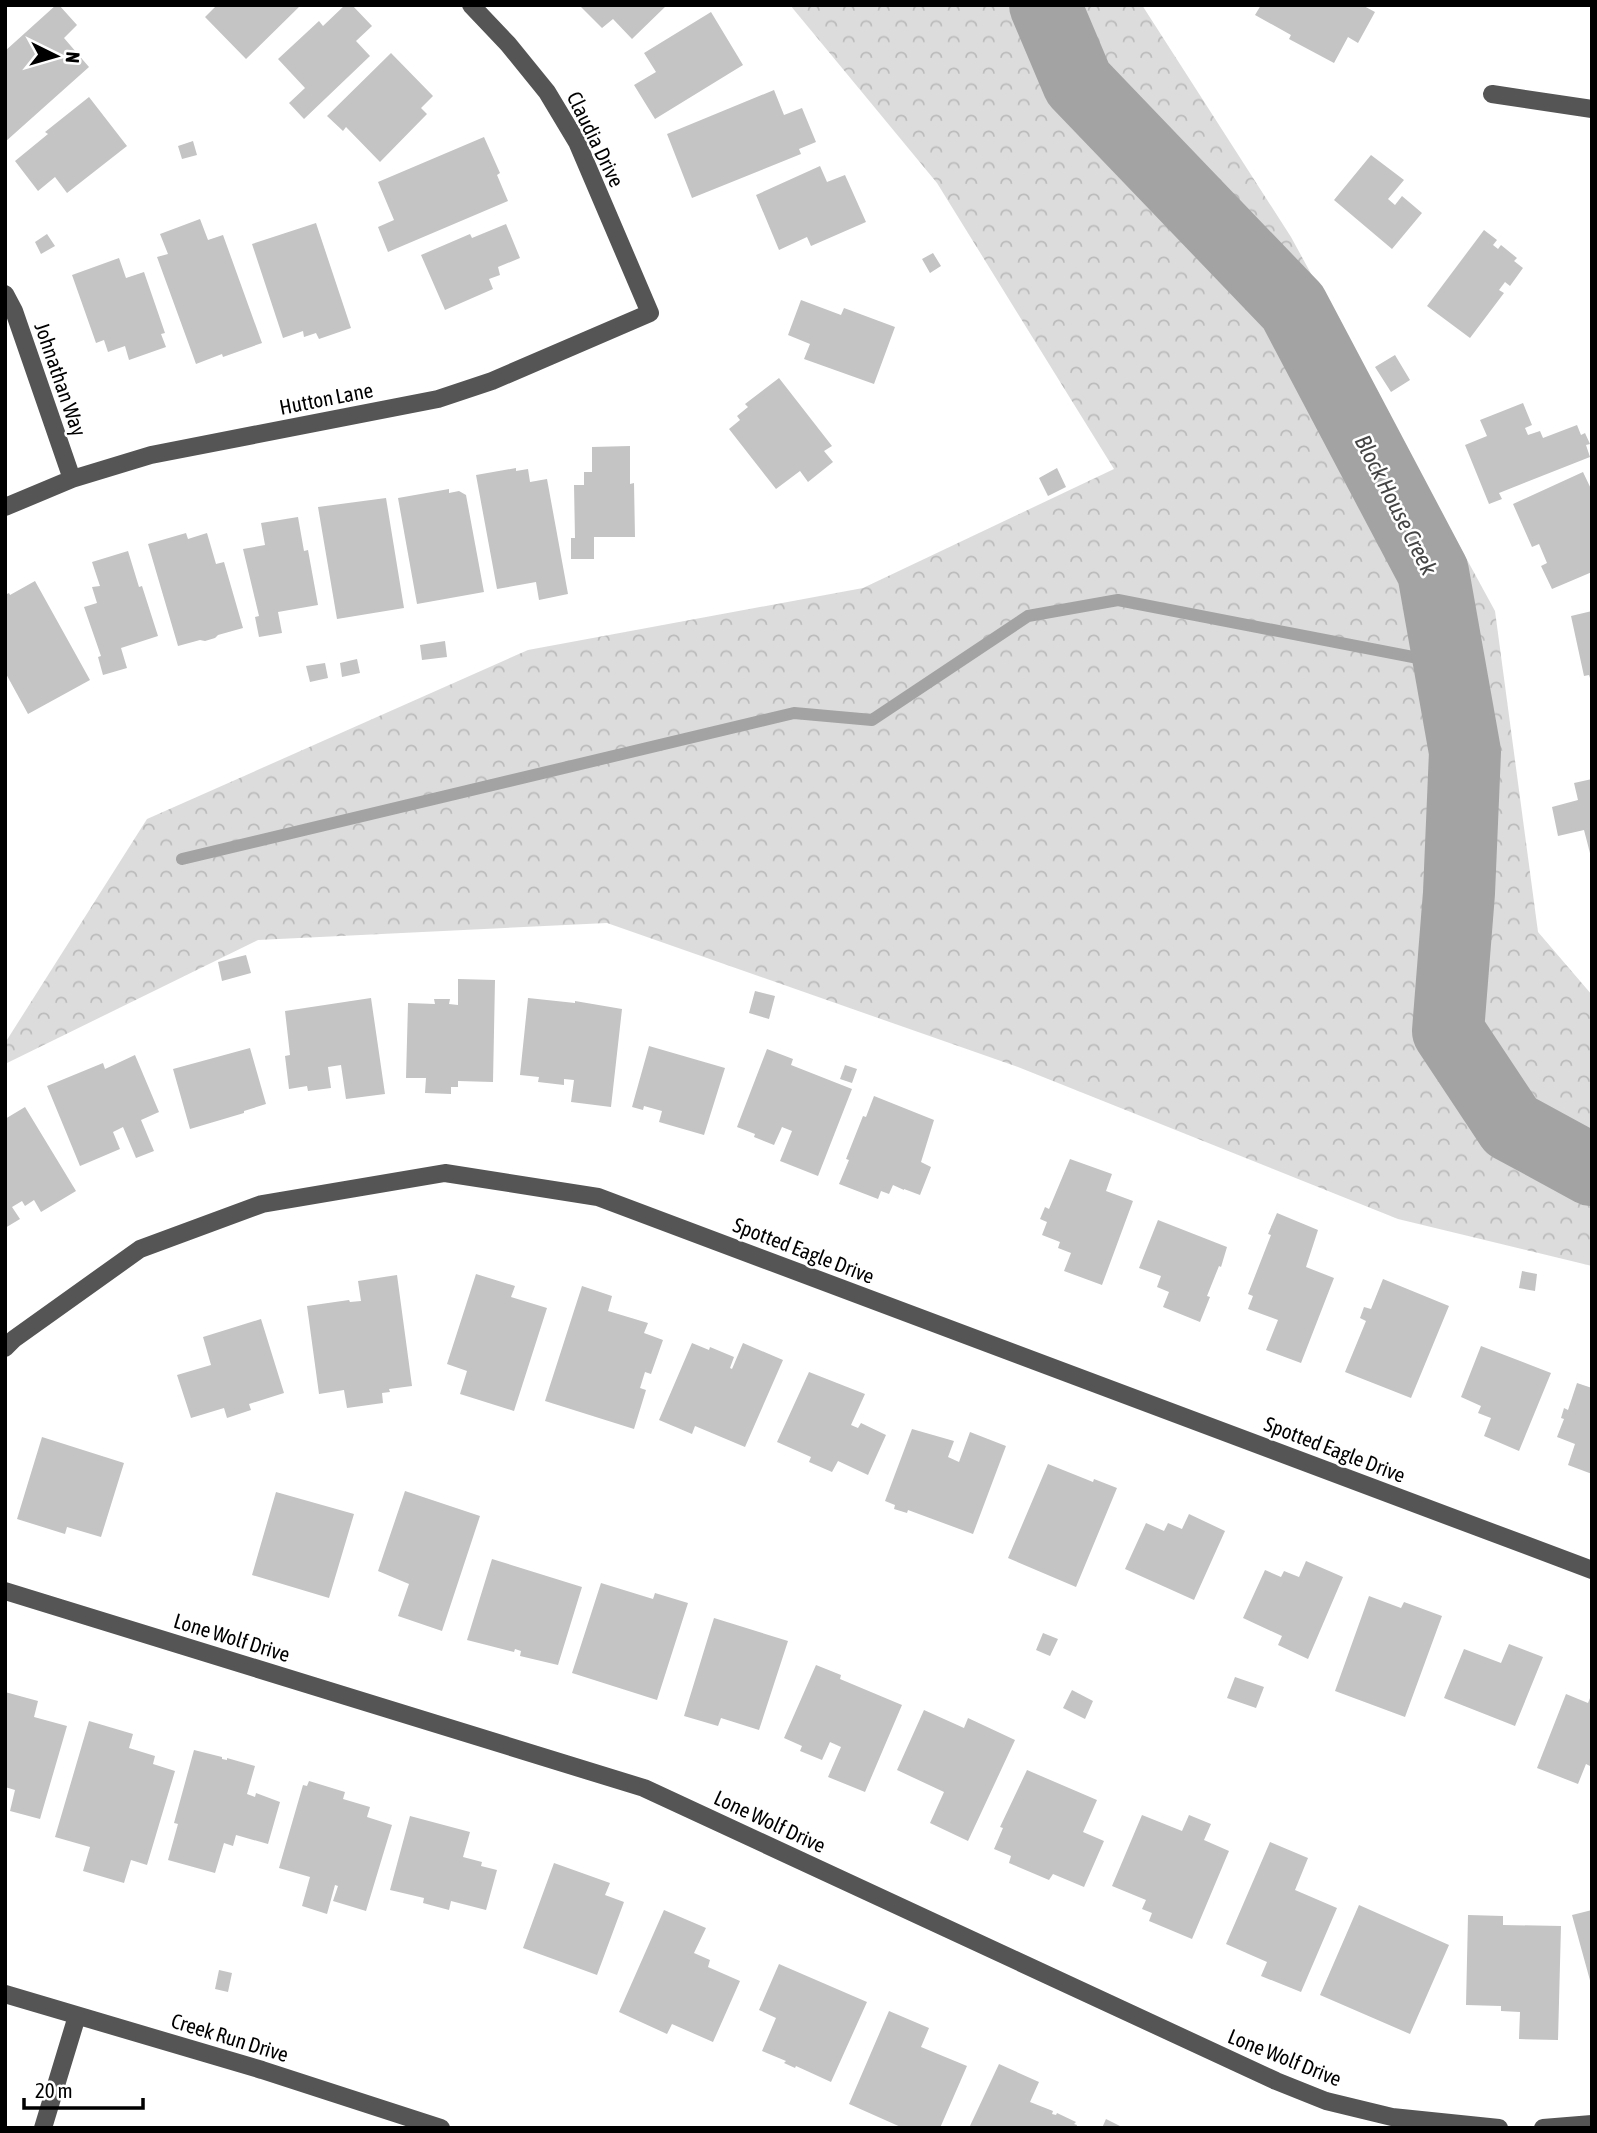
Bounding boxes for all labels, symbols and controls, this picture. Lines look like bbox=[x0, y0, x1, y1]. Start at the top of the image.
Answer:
north arrow bbox=[21, 21, 91, 91]
text: N bbox=[61, 51, 84, 64]
street label: Claudia Drive bbox=[563, 87, 629, 191]
street label: Johnathan Way bbox=[30, 319, 92, 439]
street label: Hutton Lane bbox=[277, 377, 375, 419]
water label: Block House Creek bbox=[1350, 431, 1443, 580]
street label: Spotted Eagle Drive bbox=[730, 1212, 878, 1288]
street label: Spotted Eagle Drive bbox=[1261, 1411, 1409, 1487]
street label: Lone Wolf Drive bbox=[171, 1608, 293, 1666]
street label: Lone Wolf Drive bbox=[711, 1785, 829, 1857]
street label: Creek Run Drive bbox=[169, 2008, 291, 2066]
street label: Lone Wolf Drive bbox=[1225, 2023, 1345, 2091]
scale bar bbox=[24, 2066, 144, 2110]
text: 20 m bbox=[35, 2078, 73, 2102]

